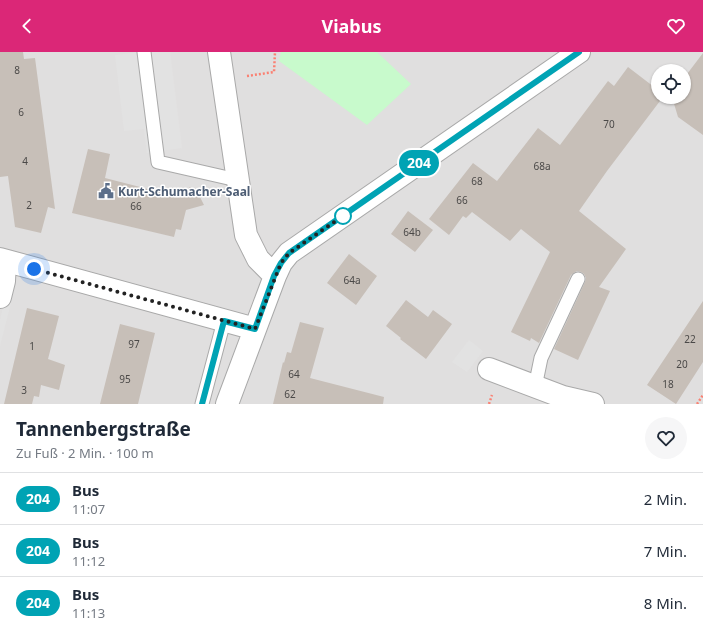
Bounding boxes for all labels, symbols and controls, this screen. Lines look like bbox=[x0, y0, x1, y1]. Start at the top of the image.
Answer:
text: Viabus bbox=[322, 14, 381, 38]
icon: back bbox=[16, 15, 38, 37]
icon: heart bbox=[665, 15, 687, 37]
house number: 8 bbox=[14, 63, 20, 77]
map controls bbox=[651, 64, 691, 104]
button: locate bbox=[651, 64, 691, 104]
house number: 6 bbox=[18, 105, 24, 119]
house number: 70 bbox=[603, 117, 615, 131]
line badge: 204 bbox=[396, 150, 442, 176]
text: 204 bbox=[407, 153, 431, 172]
house number: 4 bbox=[22, 154, 28, 168]
house number: 68a bbox=[533, 159, 551, 173]
house number: 68 bbox=[471, 174, 483, 188]
public building icon: Kurt-Schumacher-Saal bbox=[97, 182, 115, 200]
place label: Kurt-Schumacher-Saal bbox=[118, 183, 250, 200]
house number: 66 bbox=[456, 193, 468, 207]
house number: 2 bbox=[26, 198, 32, 212]
house number: 66 bbox=[130, 199, 142, 213]
unlabelled marker bbox=[334, 207, 352, 225]
house number: 64b bbox=[403, 225, 421, 239]
your location bbox=[24, 259, 44, 279]
house number: 64a bbox=[343, 273, 361, 287]
house number: 22 bbox=[684, 332, 696, 346]
house number: 97 bbox=[128, 337, 140, 351]
house number: 1 bbox=[29, 339, 35, 353]
house number: 20 bbox=[676, 357, 688, 371]
house number: 64 bbox=[288, 367, 300, 381]
house number: 95 bbox=[119, 372, 131, 386]
house number: 18 bbox=[662, 377, 674, 391]
house number: 3 bbox=[21, 383, 27, 397]
house number: 62 bbox=[284, 387, 296, 401]
text: Tannenbergstraße bbox=[16, 416, 191, 442]
button: heart bbox=[645, 417, 687, 459]
text: Zu Fuß · 2 Min. · 100 m bbox=[16, 444, 154, 462]
text: Bus bbox=[72, 480, 99, 500]
text: 204 bbox=[26, 489, 50, 508]
text: 2 Min. bbox=[644, 489, 687, 509]
text: 11:07 bbox=[72, 500, 105, 518]
text: Bus bbox=[72, 532, 99, 552]
text: 204 bbox=[26, 541, 50, 560]
text: 7 Min. bbox=[644, 541, 687, 561]
text: 11:12 bbox=[72, 552, 105, 570]
text: Bus bbox=[72, 584, 99, 604]
text: 204 bbox=[26, 593, 50, 612]
text: 8 Min. bbox=[644, 593, 687, 613]
text: 11:13 bbox=[72, 604, 105, 622]

